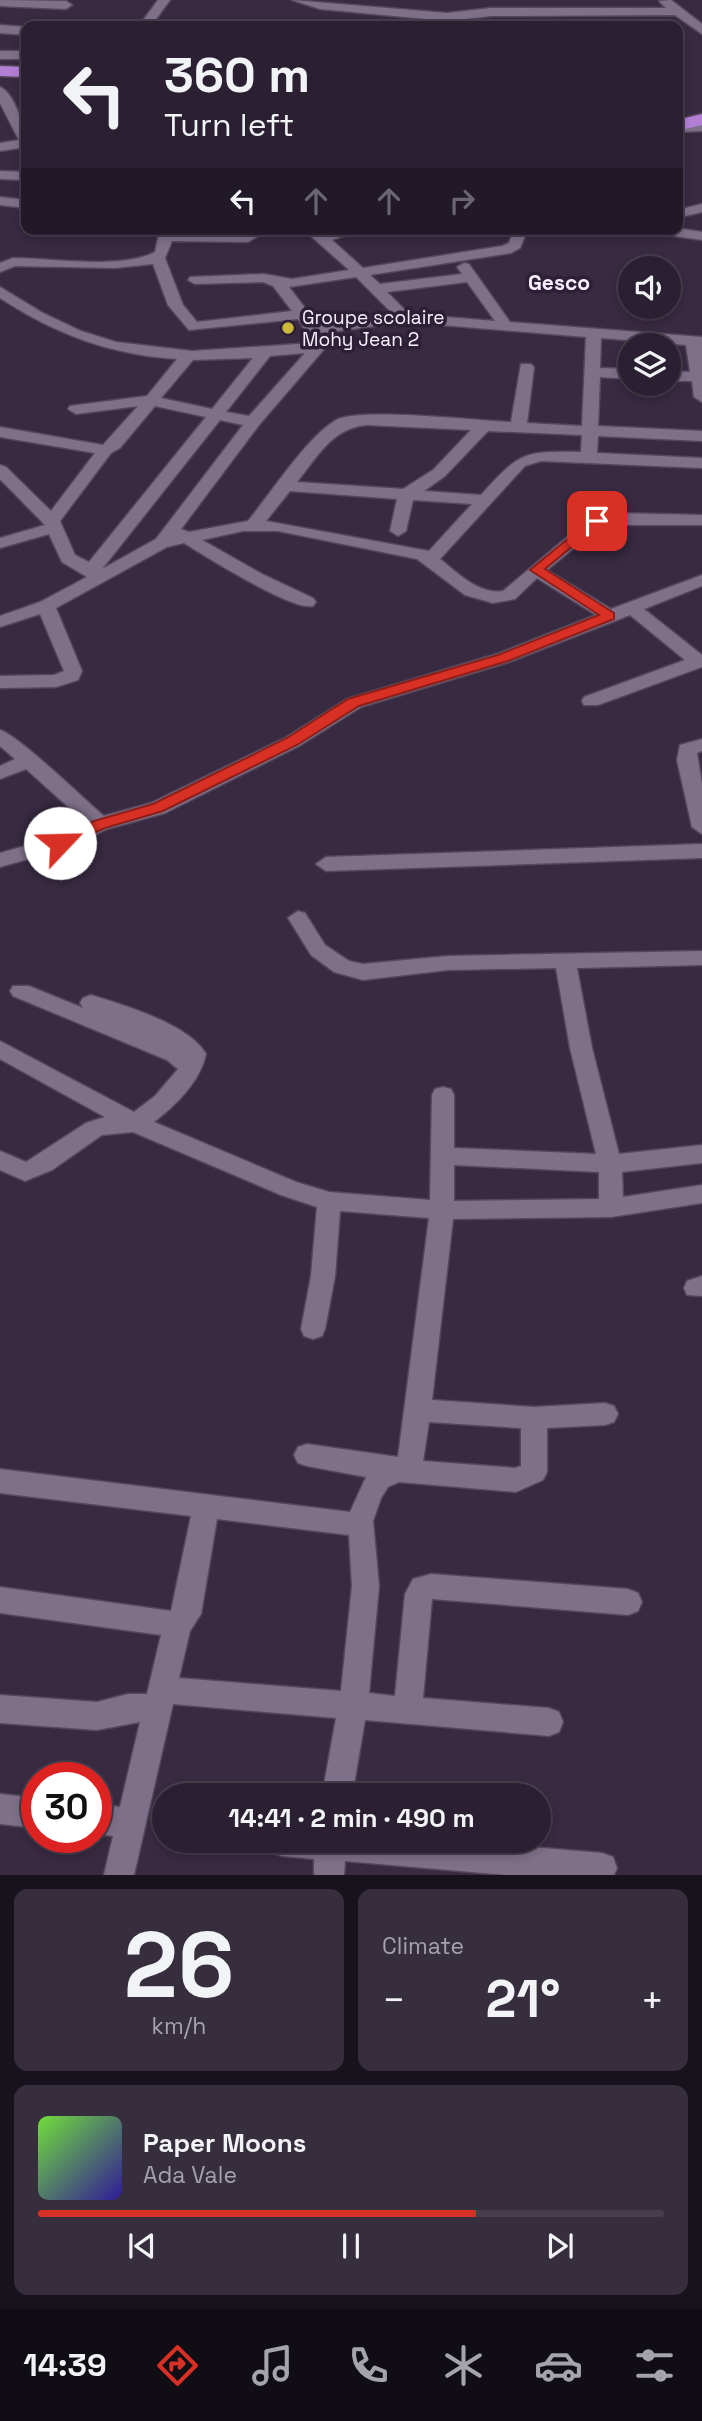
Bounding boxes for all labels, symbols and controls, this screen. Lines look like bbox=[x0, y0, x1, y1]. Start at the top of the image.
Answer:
text: 360 m bbox=[164, 44, 310, 106]
icon: left bbox=[49, 49, 140, 140]
text: Turn left bbox=[164, 105, 294, 145]
icon: left bbox=[224, 182, 262, 220]
icon: ahead bbox=[297, 182, 335, 220]
icon: ahead bbox=[370, 182, 408, 220]
icon: right bbox=[443, 182, 481, 220]
map controls bbox=[618, 256, 681, 396]
button: sound bbox=[618, 256, 681, 319]
district label: Gesco bbox=[528, 269, 590, 296]
place label: Groupe scolaire Mohy Jean 2 bbox=[302, 305, 445, 352]
marker: Groupe scolaire Mohy Jean 2 bbox=[280, 320, 296, 336]
button: layers bbox=[618, 333, 681, 396]
pin bbox=[567, 491, 627, 551]
icon: arrive bbox=[578, 502, 616, 540]
position arrow bbox=[23, 806, 97, 880]
speed limit sign: 30 bbox=[21, 1762, 112, 1853]
text: 14:41 · 2 min · 490 m bbox=[228, 1801, 475, 1835]
text: 26 bbox=[124, 1907, 234, 2024]
text: Climate bbox=[382, 1931, 464, 1961]
text: 21° bbox=[486, 1966, 560, 2032]
text: − bbox=[382, 1976, 406, 2024]
text: + bbox=[640, 1976, 664, 2024]
text: km/h bbox=[152, 2011, 206, 2041]
text: Paper Moons bbox=[143, 2126, 306, 2160]
text: Ada Vale bbox=[143, 2160, 237, 2190]
icon: previous bbox=[123, 2227, 161, 2265]
icon: pause bbox=[332, 2227, 370, 2265]
icon: next bbox=[541, 2227, 579, 2265]
icon: directions bbox=[153, 2341, 202, 2390]
icon: music bbox=[248, 2341, 297, 2390]
icon: phone bbox=[344, 2341, 393, 2390]
icon: climate bbox=[439, 2341, 488, 2390]
icon: car bbox=[534, 2341, 583, 2390]
icon: filters bbox=[630, 2341, 679, 2390]
text: 14:39 bbox=[23, 2345, 107, 2385]

